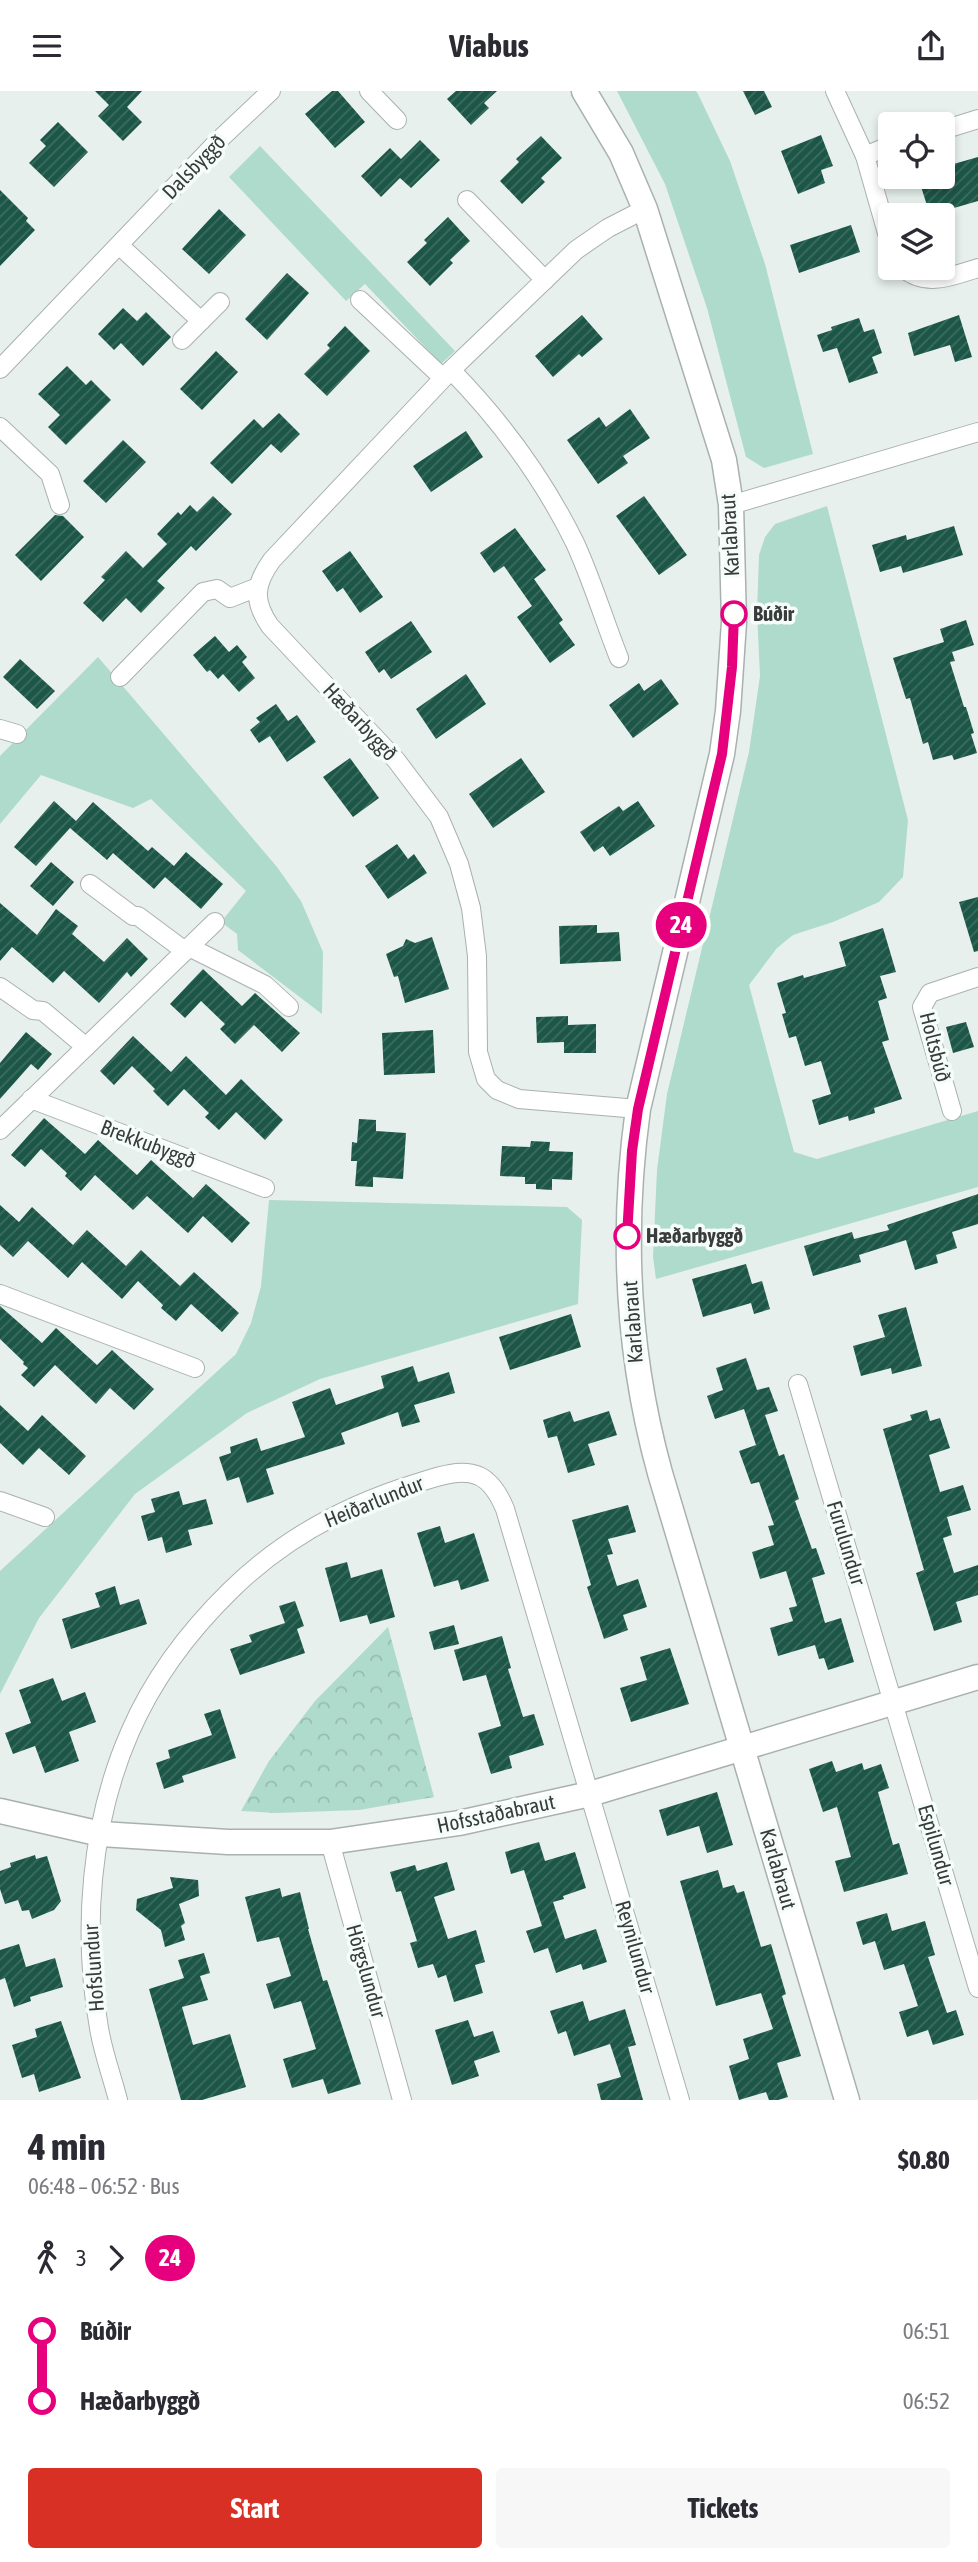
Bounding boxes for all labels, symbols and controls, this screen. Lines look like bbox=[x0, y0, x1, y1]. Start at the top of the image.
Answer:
icon: menu bbox=[28, 27, 66, 65]
text: Viabus bbox=[449, 27, 529, 64]
icon: share bbox=[912, 27, 950, 65]
map controls bbox=[878, 112, 955, 280]
button: locate bbox=[878, 112, 955, 189]
street label: Dalsbyggð bbox=[157, 129, 230, 203]
button: layers bbox=[878, 203, 955, 280]
street label: Karlabraut bbox=[715, 493, 743, 577]
marker: Búðir bbox=[721, 601, 747, 627]
place label: Búðir bbox=[753, 601, 795, 625]
street label: Hæðarbyggð bbox=[319, 678, 403, 765]
line badge: 24 bbox=[650, 902, 712, 948]
text: 24 bbox=[670, 911, 692, 938]
street label: Holtsbúð bbox=[916, 1009, 956, 1084]
street label: Brekkubyggð bbox=[97, 1114, 199, 1172]
marker: Hæðarbyggð bbox=[614, 1223, 640, 1249]
place label: Hæðarbyggð bbox=[646, 1223, 743, 1247]
street label: Karlabraut bbox=[617, 1280, 647, 1364]
street label: Heiðarlundur bbox=[321, 1470, 427, 1532]
street label: Furulundur bbox=[823, 1498, 871, 1589]
street label: Hofsstaðabraut bbox=[435, 1789, 557, 1837]
street label: Espilundur bbox=[914, 1801, 960, 1889]
street label: Karlabraut bbox=[756, 1826, 802, 1912]
street label: Reynilundur bbox=[611, 1897, 661, 1997]
street label: Hörgslundur bbox=[342, 1921, 392, 2021]
street label: Hofslundur bbox=[78, 1923, 108, 2013]
text: 4 min bbox=[28, 2125, 106, 2168]
text: $0.80 bbox=[898, 2145, 950, 2175]
text: 06:48 – 06:52 · Bus bbox=[28, 2173, 180, 2199]
icon: walk bbox=[28, 2239, 66, 2277]
icon: forward bbox=[97, 2239, 135, 2277]
text: 24 bbox=[159, 2244, 181, 2271]
text: 3 bbox=[76, 2245, 87, 2271]
text: Búðir bbox=[80, 2316, 131, 2346]
text: 06:51 bbox=[903, 2318, 950, 2344]
text: Hæðarbyggð bbox=[80, 2386, 200, 2416]
text: 06:52 bbox=[903, 2388, 950, 2414]
button: Start bbox=[28, 2468, 482, 2548]
button: Tickets bbox=[496, 2468, 950, 2548]

